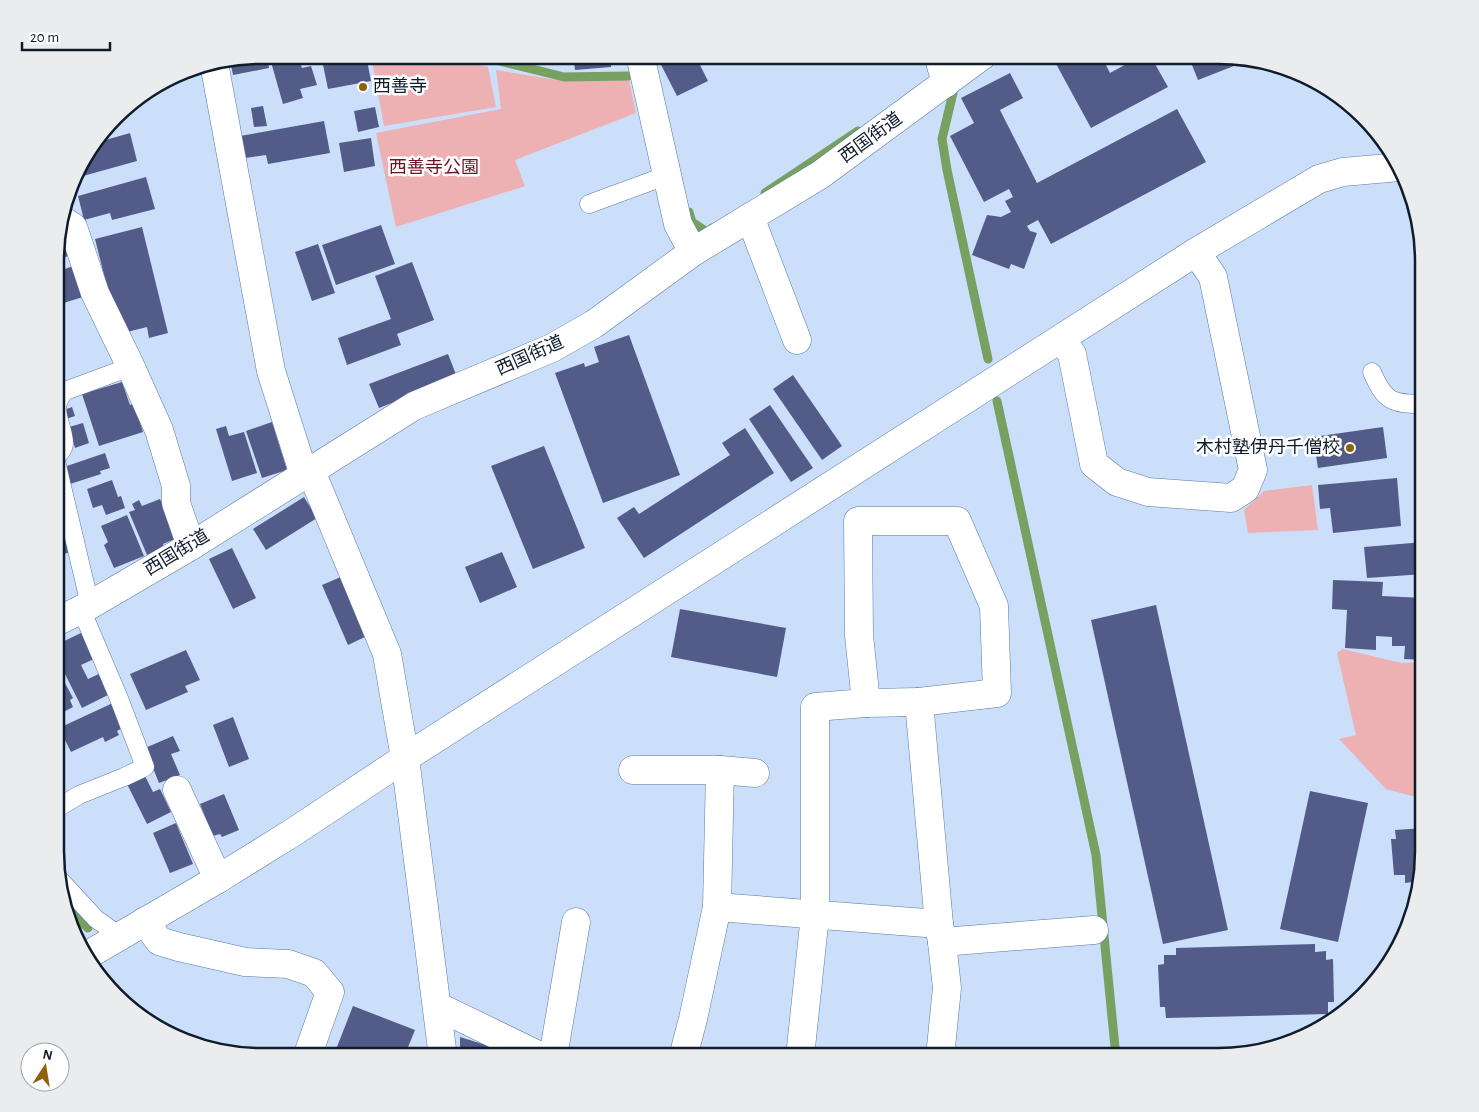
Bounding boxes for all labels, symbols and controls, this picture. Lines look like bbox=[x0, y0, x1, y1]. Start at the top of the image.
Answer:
scale bar bbox=[22, 20, 110, 52]
text: 20 m bbox=[30, 30, 59, 45]
place label: 西善寺 bbox=[373, 76, 427, 96]
marker: 西善寺 bbox=[357, 81, 369, 93]
street label: 西国街道 bbox=[835, 108, 905, 166]
park label: 西善寺公園 bbox=[389, 157, 479, 177]
street label: 西国街道 bbox=[493, 331, 567, 379]
place label: 木村塾伊丹千僧校 bbox=[1196, 437, 1340, 457]
marker: 木村塾伊丹千僧校 bbox=[1344, 442, 1356, 454]
street label: 西国街道 bbox=[140, 525, 212, 579]
north arrow bbox=[20, 1042, 70, 1092]
text: N bbox=[41, 1047, 54, 1063]

